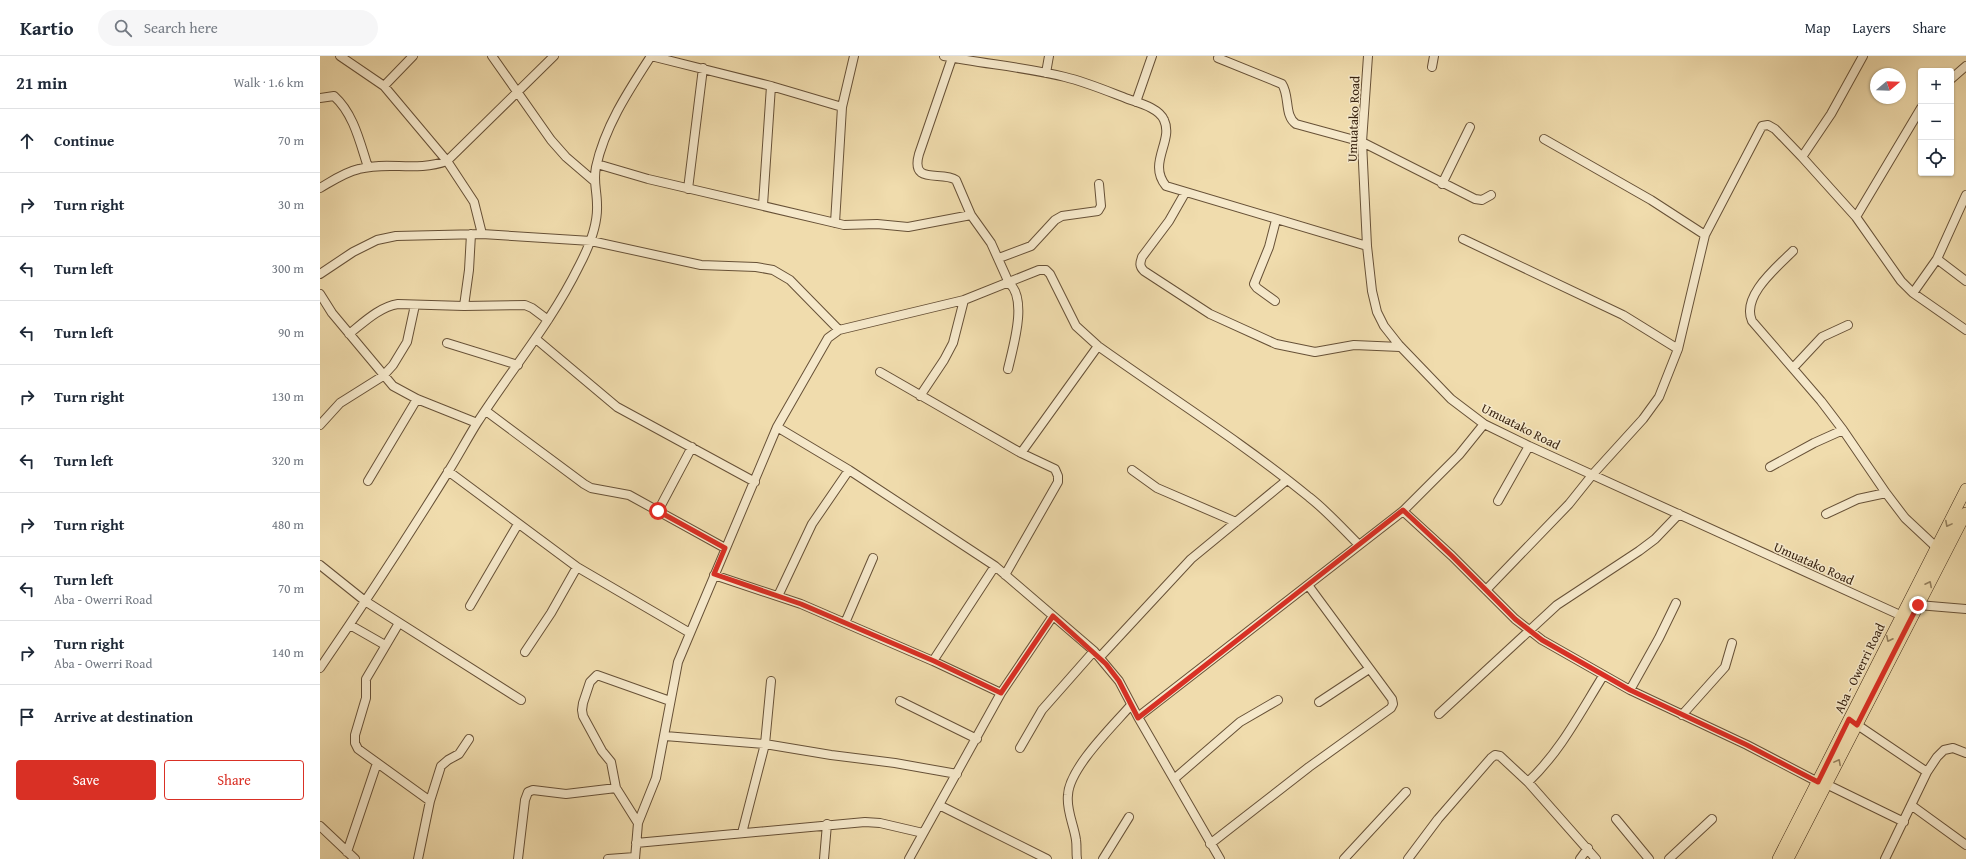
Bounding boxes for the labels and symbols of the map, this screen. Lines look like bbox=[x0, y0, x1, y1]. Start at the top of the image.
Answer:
north arrow bbox=[1870, 68, 1906, 104]
street label: Umuatako Road bbox=[1343, 76, 1364, 162]
street label: Umuatako Road bbox=[1478, 398, 1564, 454]
route start bbox=[649, 502, 667, 520]
one-way arrow bbox=[1945, 520, 1953, 527]
street label: Umuatako Road bbox=[1771, 537, 1857, 590]
one-way arrow bbox=[1924, 581, 1932, 589]
route end bbox=[1909, 596, 1927, 614]
street label: Aba - Owerri Road bbox=[1829, 620, 1890, 717]
one-way arrow bbox=[1886, 635, 1893, 643]
one-way arrow bbox=[1833, 759, 1840, 766]

